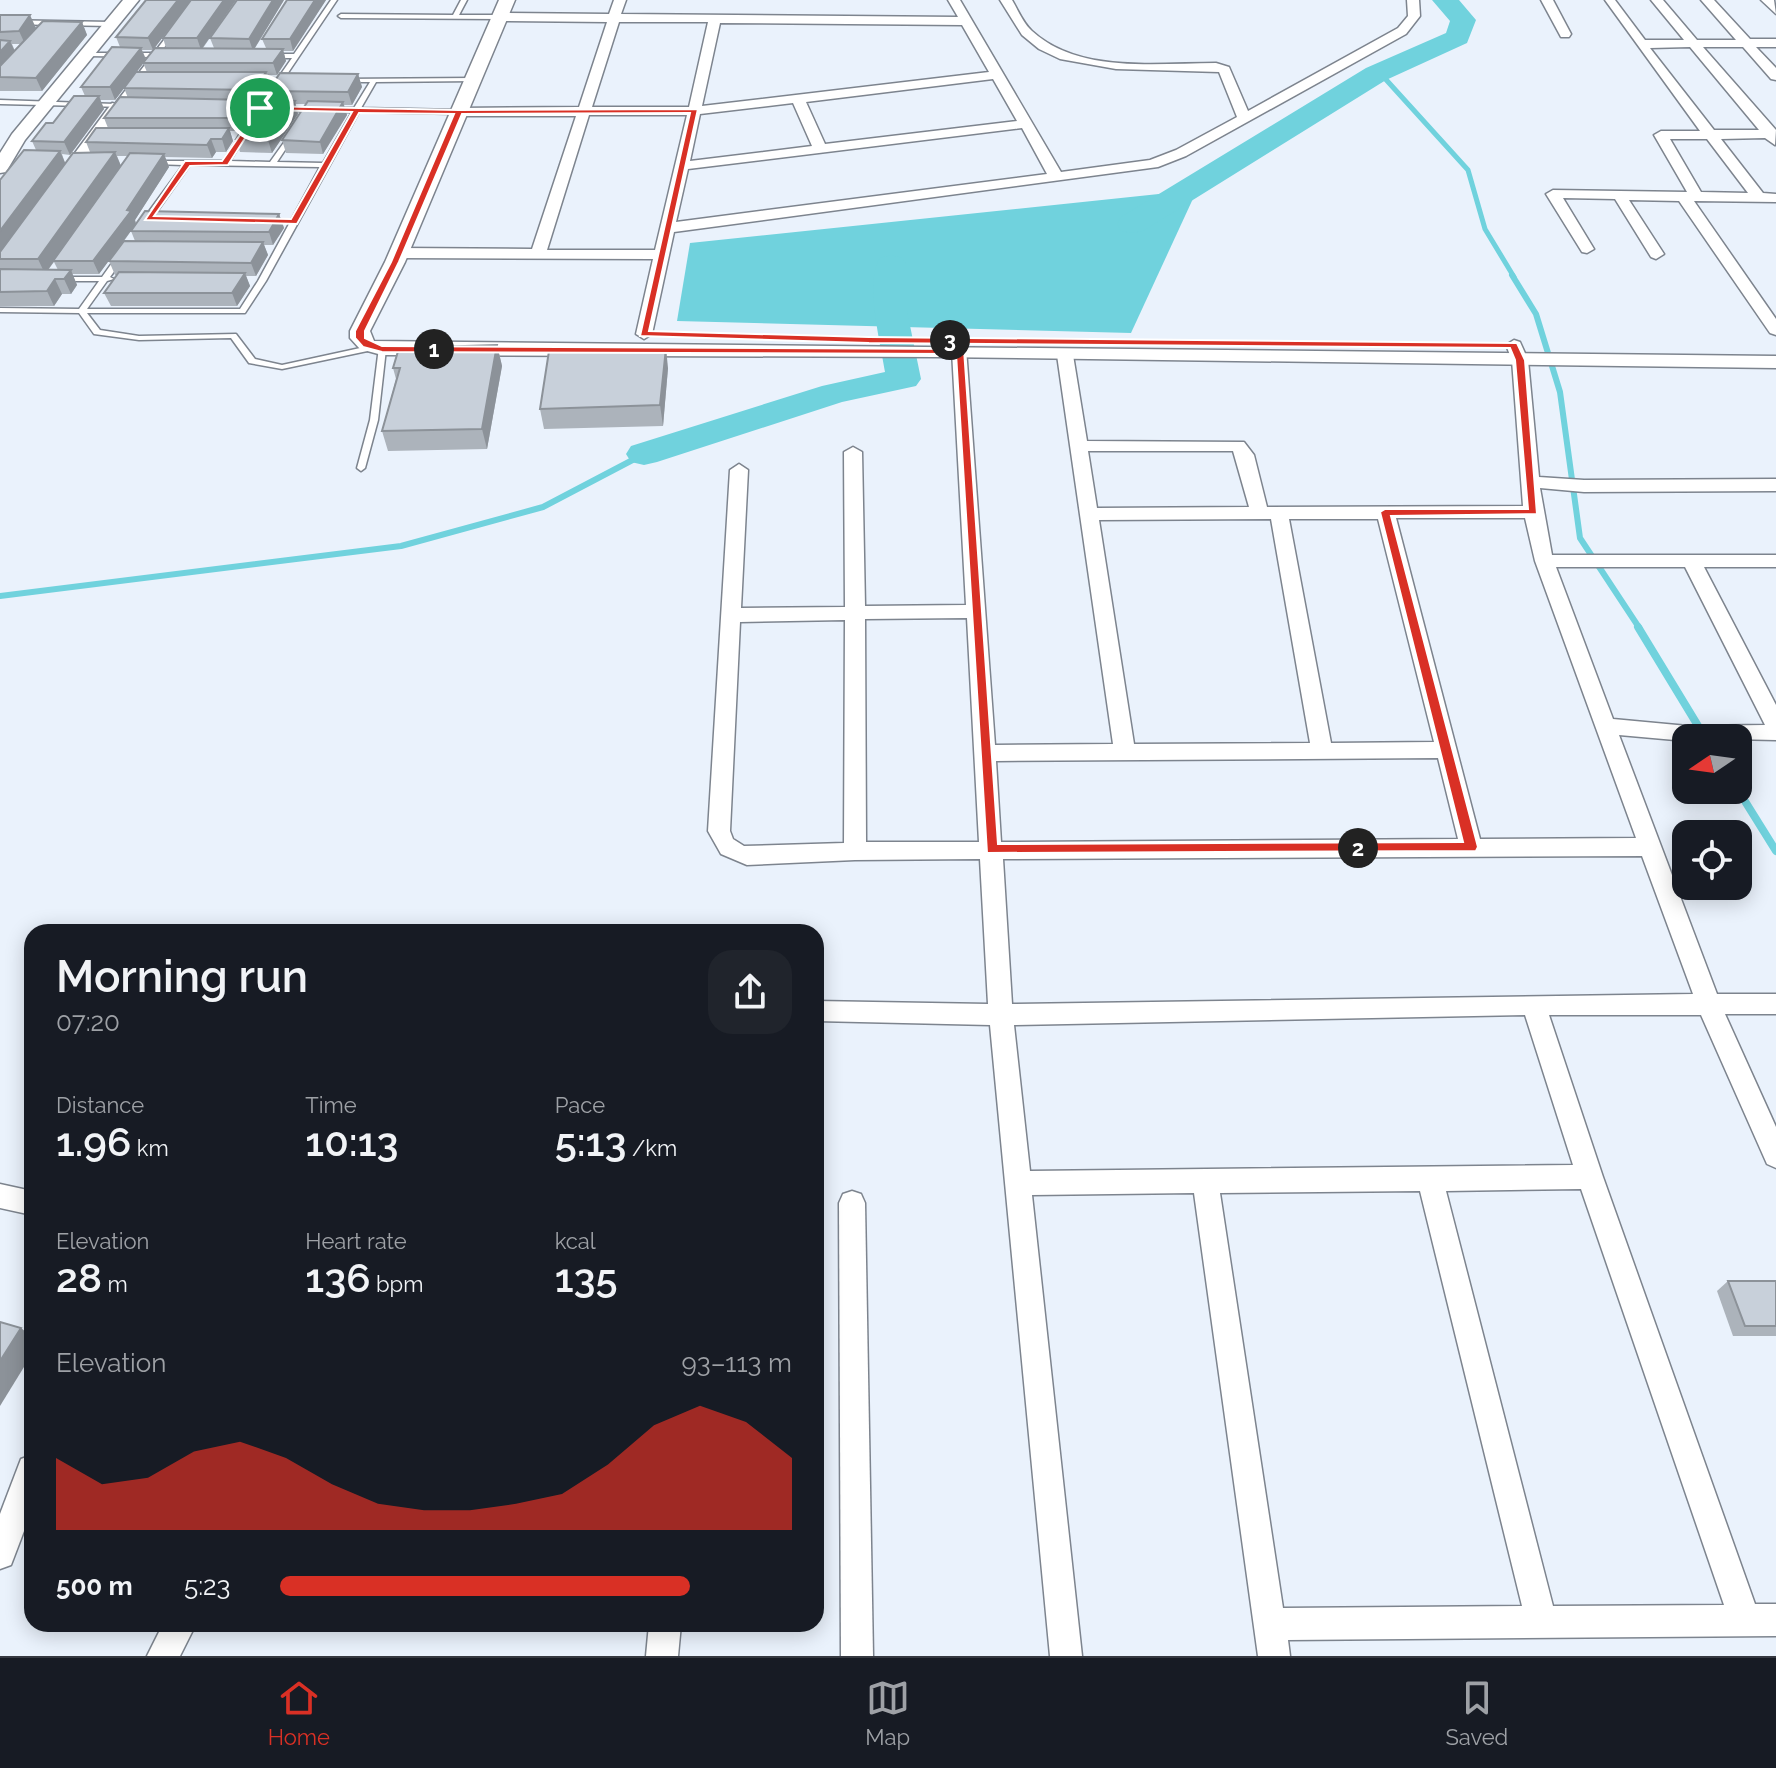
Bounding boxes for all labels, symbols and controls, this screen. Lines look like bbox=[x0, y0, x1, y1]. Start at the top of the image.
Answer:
pin bbox=[226, 74, 294, 142]
icon: arrive bbox=[238, 86, 282, 130]
pin: 3 bbox=[930, 320, 970, 360]
text: 3 bbox=[944, 327, 956, 353]
pin: 1 bbox=[414, 329, 454, 369]
text: 1 bbox=[429, 336, 439, 362]
north arrow bbox=[1672, 724, 1752, 804]
map controls bbox=[1672, 724, 1752, 900]
button: locate bbox=[1672, 820, 1752, 900]
pin: 2 bbox=[1338, 828, 1378, 868]
text: 2 bbox=[1352, 835, 1364, 861]
button: share bbox=[708, 950, 792, 1034]
text: Morning run bbox=[56, 951, 308, 1002]
text: 07:20 bbox=[56, 1007, 120, 1037]
text: Distance bbox=[56, 1092, 144, 1118]
text: Time bbox=[305, 1092, 357, 1118]
text: Pace bbox=[555, 1092, 605, 1118]
text: 1.96 bbox=[56, 1118, 131, 1165]
text: 10:13 bbox=[305, 1118, 398, 1165]
text: 5:13 bbox=[555, 1118, 626, 1165]
text: km bbox=[131, 1135, 169, 1161]
text: /km bbox=[626, 1135, 677, 1161]
text: Elevation bbox=[56, 1228, 149, 1254]
text: Heart rate bbox=[305, 1228, 407, 1254]
text: kcal bbox=[555, 1228, 596, 1254]
text: 28 bbox=[56, 1254, 102, 1301]
text: 136 bbox=[305, 1254, 370, 1301]
text: 135 bbox=[555, 1254, 618, 1301]
text: m bbox=[102, 1271, 128, 1297]
text: bpm bbox=[370, 1271, 423, 1297]
text: Elevation bbox=[56, 1348, 166, 1378]
text: 93–113 m bbox=[682, 1348, 792, 1378]
text: 500 m bbox=[56, 1571, 133, 1601]
text: 5:23 bbox=[184, 1571, 231, 1601]
tab: Home bbox=[268, 1676, 330, 1750]
tab: Map bbox=[865, 1676, 910, 1750]
tab: Saved bbox=[1445, 1676, 1508, 1750]

